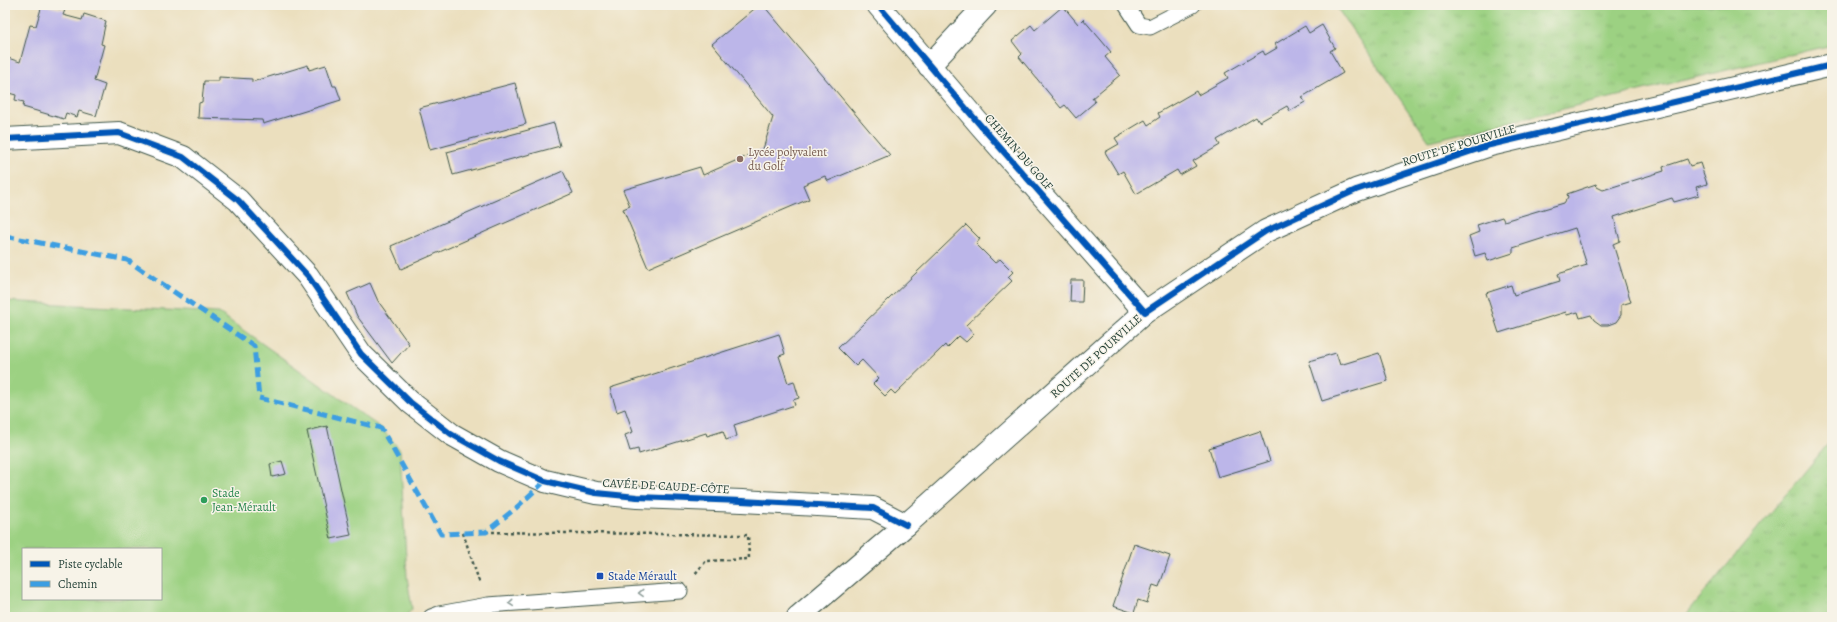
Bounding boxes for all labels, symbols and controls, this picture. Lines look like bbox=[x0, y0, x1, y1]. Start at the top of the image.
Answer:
street label: CHEMIN DU GOLF bbox=[981, 110, 1057, 194]
street label: ROUTE DE POURVILLE bbox=[1400, 120, 1518, 170]
place label: Lycée polyvalent du Golf bbox=[748, 144, 827, 174]
marker: Lycée polyvalent du Golf bbox=[735, 154, 745, 164]
street label: ROUTE DE POURVILLE bbox=[1047, 311, 1145, 401]
street label: CAVÉE DE CAUDE-CÔTE bbox=[602, 475, 730, 497]
place label: Stade Jean-Mérault bbox=[212, 485, 276, 515]
marker: Stade Jean-Mérault bbox=[199, 495, 209, 505]
legend bbox=[22, 548, 162, 600]
text: Piste cyclable bbox=[58, 556, 123, 572]
place label: Stade Mérault bbox=[608, 568, 677, 584]
marker: Stade Mérault bbox=[595, 571, 605, 581]
text: Chemin bbox=[58, 576, 98, 592]
one-way arrow bbox=[638, 589, 644, 598]
one-way arrow bbox=[508, 599, 514, 608]

